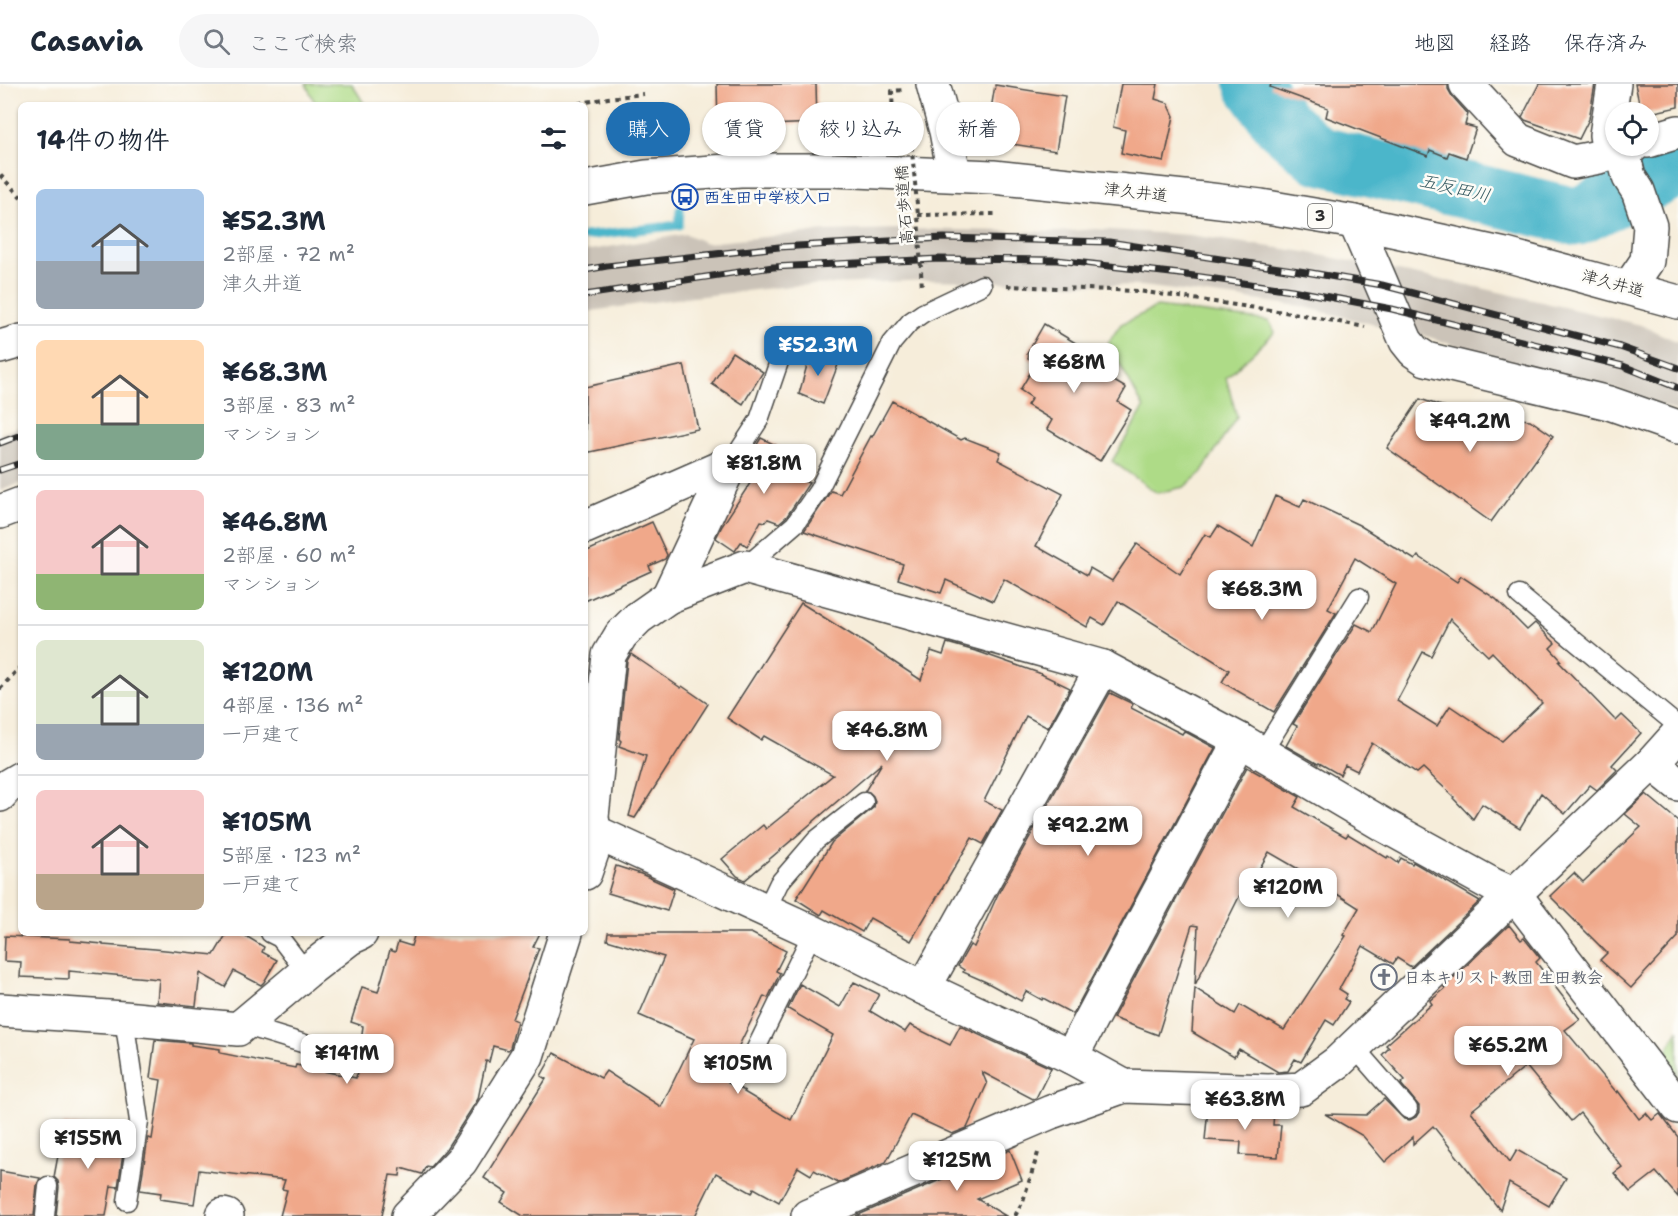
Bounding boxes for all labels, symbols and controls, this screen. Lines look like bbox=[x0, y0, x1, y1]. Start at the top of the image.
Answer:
search box bbox=[179, 14, 599, 68]
text: Casavia bbox=[30, 22, 143, 60]
icon: search bbox=[200, 25, 233, 58]
text: ここで検索 bbox=[248, 29, 358, 58]
text: 地図 bbox=[1414, 29, 1456, 57]
text: 経路 bbox=[1489, 29, 1531, 57]
text: 保存済み bbox=[1564, 29, 1648, 57]
chip: 購入 bbox=[606, 102, 690, 156]
chip: 賃貸 bbox=[702, 102, 786, 156]
chip: 絞り込み bbox=[798, 102, 924, 156]
chip: 新着 bbox=[936, 102, 1020, 156]
map controls bbox=[1605, 102, 1659, 156]
button: locate bbox=[1605, 102, 1659, 156]
text: 14件の物件 bbox=[36, 122, 170, 157]
icon: filters bbox=[537, 122, 570, 155]
street label: 高石歩道橋 bbox=[891, 164, 917, 246]
water label: 五反田川 bbox=[1417, 168, 1493, 208]
street label: 津久井道 bbox=[1103, 178, 1169, 206]
bus stop icon: 西生田中学校入口 bbox=[670, 182, 700, 212]
place label: 西生田中学校入口 bbox=[704, 187, 832, 208]
text: ¥52.3M bbox=[222, 203, 326, 238]
road number: 3 bbox=[1308, 204, 1332, 228]
icon: home bbox=[84, 213, 156, 285]
text: 2部屋 · 72 m² bbox=[222, 241, 355, 267]
street label: 津久井道 bbox=[1579, 265, 1647, 301]
text: 津久井道 bbox=[222, 270, 302, 296]
pin: ¥52.3M bbox=[769, 326, 867, 377]
text: ¥52.3M bbox=[778, 332, 858, 358]
pin: ¥68M bbox=[1038, 343, 1110, 394]
text: ¥68M bbox=[1043, 349, 1105, 375]
text: ¥68.3M bbox=[222, 354, 328, 389]
icon: home bbox=[84, 364, 156, 436]
text: 3部屋 · 83 m² bbox=[222, 392, 355, 418]
pin: ¥49.2M bbox=[1421, 402, 1519, 453]
text: ¥49.2M bbox=[1429, 408, 1511, 434]
text: マンション bbox=[222, 421, 321, 447]
pin: ¥81.8M bbox=[715, 444, 813, 495]
text: ¥81.8M bbox=[726, 450, 802, 476]
text: ¥46.8M bbox=[222, 504, 328, 539]
icon: home bbox=[84, 514, 156, 586]
text: 2部屋 · 60 m² bbox=[222, 542, 356, 568]
pin: ¥68.3M bbox=[1213, 570, 1311, 621]
text: マンション bbox=[222, 571, 321, 597]
text: ¥68.3M bbox=[1221, 576, 1303, 602]
text: ¥120M bbox=[222, 654, 313, 689]
icon: home bbox=[84, 664, 156, 736]
text: 4部屋 · 136 m² bbox=[222, 692, 363, 718]
pin: ¥46.8M bbox=[838, 711, 936, 762]
text: ¥46.8M bbox=[846, 717, 928, 743]
text: 一戸建て bbox=[222, 721, 302, 747]
text: ¥105M bbox=[222, 804, 312, 839]
pin: ¥92.2M bbox=[1039, 806, 1137, 857]
text: ¥92.2M bbox=[1047, 812, 1129, 838]
icon: home bbox=[84, 814, 156, 886]
text: 5部屋 · 123 m² bbox=[222, 842, 361, 868]
pin: ¥120M bbox=[1246, 868, 1330, 919]
text: 一戸建て bbox=[222, 871, 302, 897]
text: ¥120M bbox=[1253, 874, 1323, 900]
church icon: 日本キリスト教団 生田教会 bbox=[1369, 962, 1399, 992]
place label: 日本キリスト教団 生田教会 bbox=[1404, 967, 1603, 988]
pin: ¥65.2M bbox=[1459, 1026, 1557, 1077]
text: ¥65.2M bbox=[1468, 1032, 1548, 1058]
pin: ¥141M bbox=[305, 1034, 389, 1085]
text: ¥141M bbox=[315, 1040, 379, 1066]
pin: ¥105M bbox=[696, 1044, 780, 1095]
text: ¥105M bbox=[703, 1050, 773, 1076]
pin: ¥63.8M bbox=[1196, 1080, 1294, 1131]
text: ¥63.8M bbox=[1205, 1086, 1285, 1112]
pin: ¥155M bbox=[46, 1119, 130, 1170]
text: ¥155M bbox=[54, 1125, 122, 1151]
pin: ¥125M bbox=[915, 1141, 999, 1192]
text: ¥125M bbox=[923, 1147, 991, 1173]

